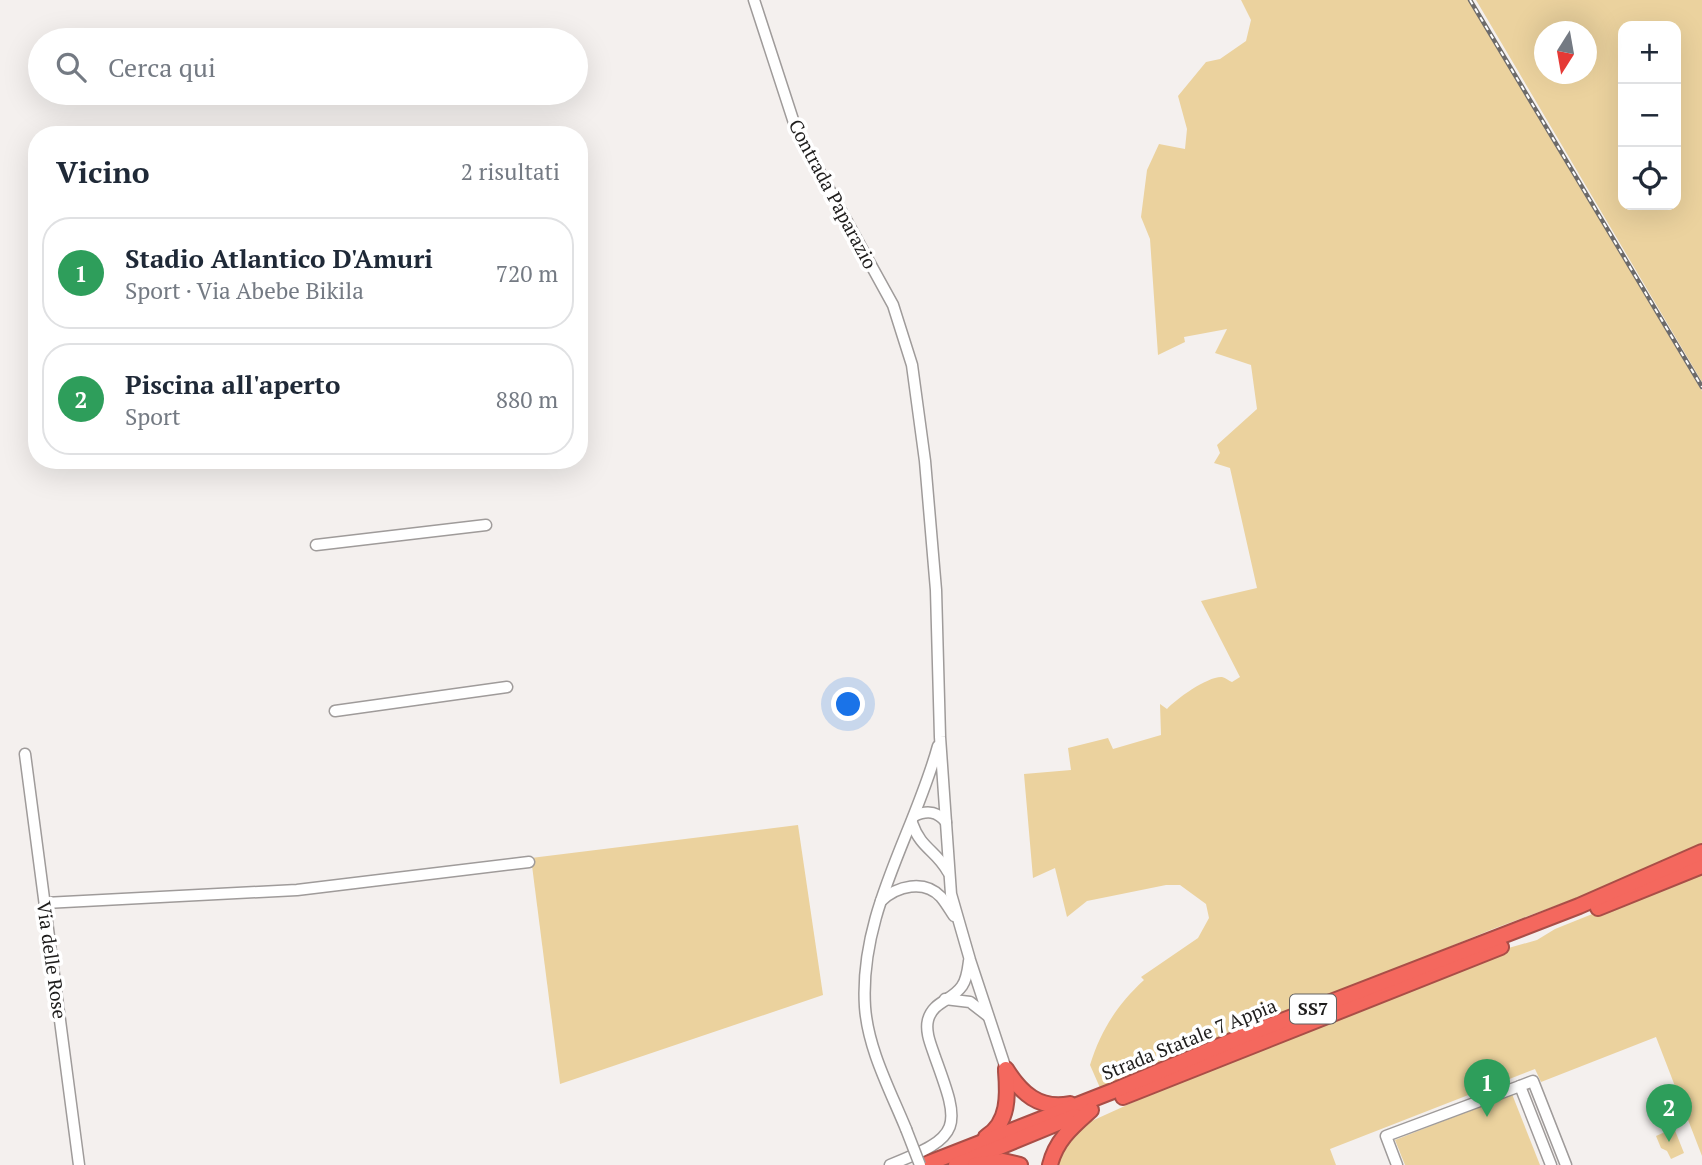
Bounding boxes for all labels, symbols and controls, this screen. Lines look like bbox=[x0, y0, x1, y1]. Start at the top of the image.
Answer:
north arrow bbox=[1534, 21, 1597, 84]
map controls bbox=[1618, 21, 1681, 210]
button: + bbox=[1618, 21, 1681, 84]
search box bbox=[28, 28, 588, 105]
icon: search bbox=[52, 48, 90, 86]
text: Cerca qui bbox=[108, 50, 216, 84]
button: − bbox=[1618, 84, 1681, 147]
street label: Contrada Paparazio bbox=[783, 115, 883, 273]
button: locate bbox=[1618, 147, 1681, 210]
text: Vicino bbox=[56, 152, 150, 192]
text: 2 risultati bbox=[461, 156, 560, 187]
text: Stadio Atlantico D'Amuri bbox=[125, 241, 433, 275]
text: 1 bbox=[75, 258, 88, 289]
text: 720 m bbox=[496, 258, 558, 289]
text: Sport · Via Abebe Bikila bbox=[125, 275, 364, 306]
text: Piscina all'aperto bbox=[125, 367, 340, 401]
text: 2 bbox=[75, 384, 88, 415]
text: 880 m bbox=[496, 384, 558, 415]
text: Sport bbox=[125, 401, 180, 432]
your location bbox=[831, 687, 865, 721]
street label: Via delle Rose bbox=[32, 899, 73, 1020]
street label: Strada Statale 7 Appia bbox=[1098, 992, 1280, 1085]
road number: SS7 bbox=[1290, 994, 1336, 1024]
pin: 1 bbox=[1464, 1059, 1510, 1117]
pin: 2 bbox=[1646, 1084, 1692, 1142]

